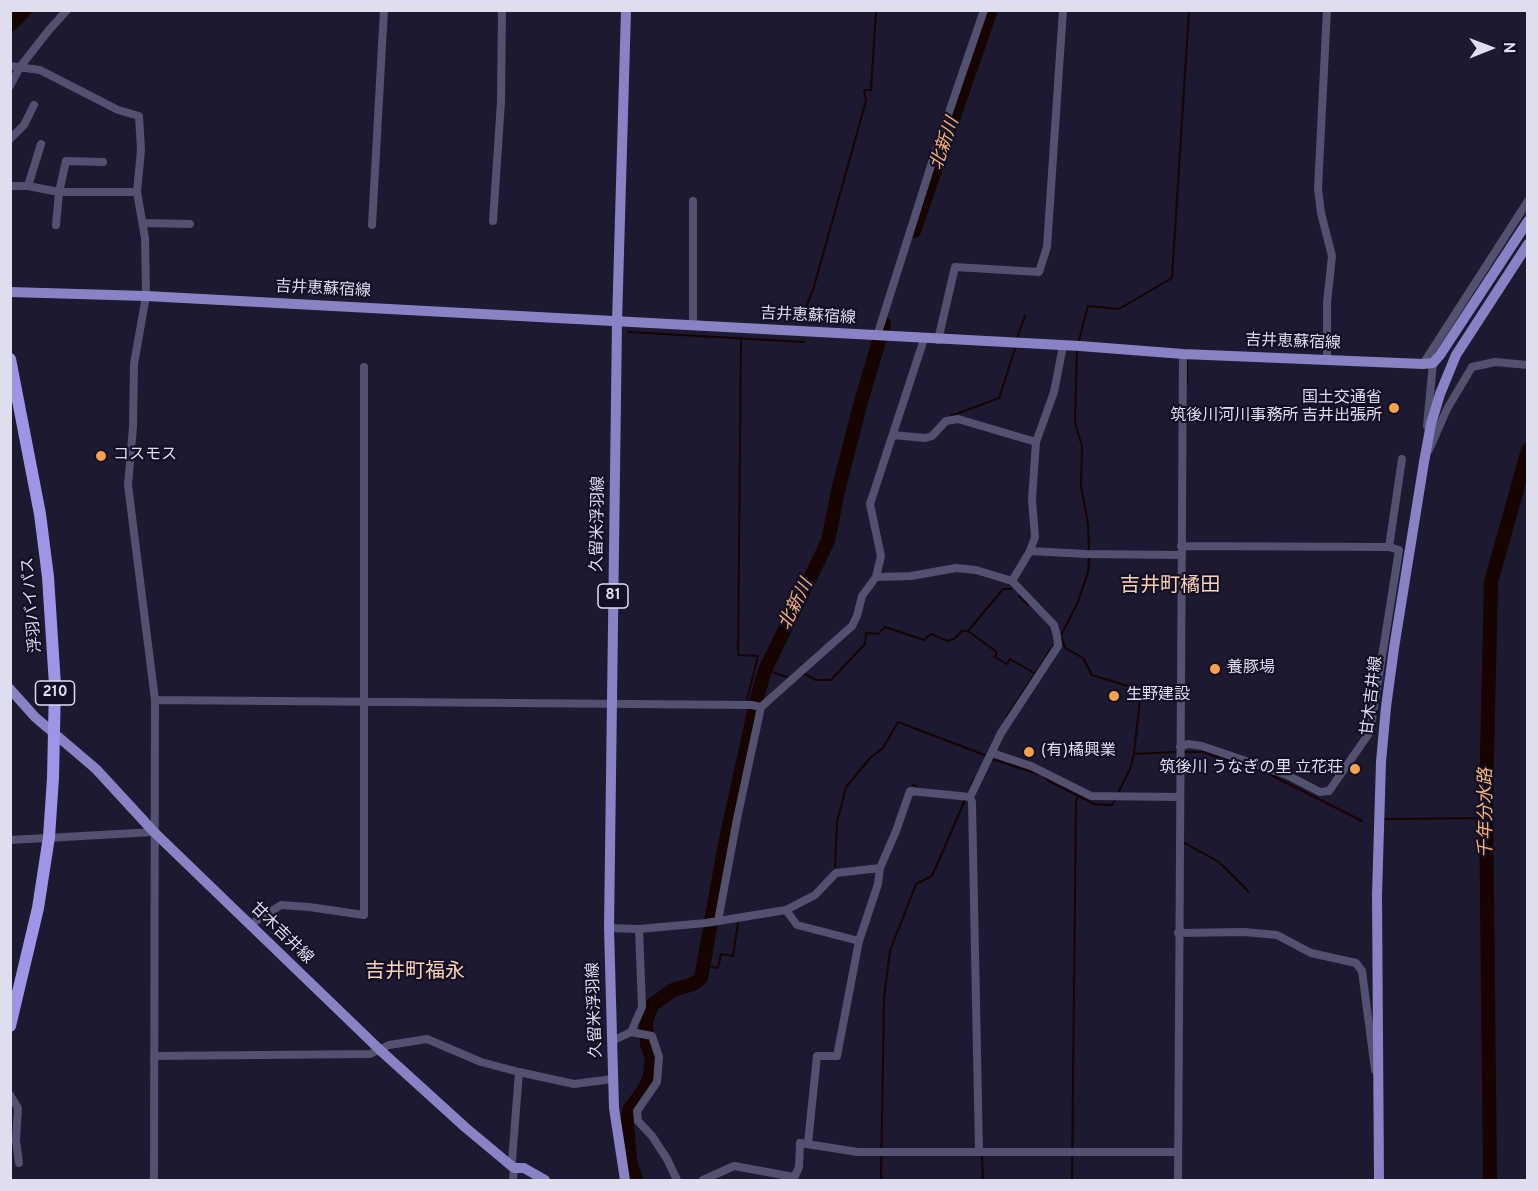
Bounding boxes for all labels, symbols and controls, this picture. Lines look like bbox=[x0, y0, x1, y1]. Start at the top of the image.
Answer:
north arrow bbox=[1460, 18, 1520, 78]
text: N bbox=[1498, 42, 1518, 54]
water label: 北新川 bbox=[927, 115, 965, 173]
street label: 吉井恵蘇宿線 bbox=[275, 278, 371, 302]
street label: 吉井恵蘇宿線 bbox=[760, 305, 856, 329]
street label: 吉井恵蘇宿線 bbox=[1245, 332, 1341, 354]
place label: 国土交通省 筑後川河川事務所 吉井出張所 bbox=[1170, 389, 1382, 427]
marker: 国土交通省 筑後川河川事務所 吉井出張所 bbox=[1387, 401, 1401, 415]
place label: コスモス bbox=[113, 446, 177, 466]
marker: コスモス bbox=[94, 449, 108, 463]
street label: 久留米浮羽線 bbox=[589, 476, 609, 572]
street label: 浮羽バイパス bbox=[19, 556, 47, 654]
district label: 吉井町橘田 bbox=[1120, 575, 1220, 599]
water label: 北新川 bbox=[775, 576, 819, 634]
road number: 81 bbox=[598, 584, 628, 608]
street label: 甘木吉井線 bbox=[1359, 655, 1387, 737]
place label: 養豚場 bbox=[1227, 659, 1275, 679]
marker: 養豚場 bbox=[1208, 662, 1222, 676]
road number: 210 bbox=[36, 681, 74, 705]
place label: 生野建設 bbox=[1126, 686, 1190, 706]
marker: 生野建設 bbox=[1107, 689, 1121, 703]
place label: (有)橘興業 bbox=[1041, 742, 1116, 762]
marker: (有)橘興業 bbox=[1022, 745, 1036, 759]
place label: 筑後川 うなぎの里 立花荘 bbox=[1159, 759, 1343, 779]
marker: 筑後川 うなぎの里 立花荘 bbox=[1348, 762, 1362, 776]
water label: 千年分水路 bbox=[1476, 768, 1498, 858]
street label: 甘木吉井線 bbox=[246, 899, 316, 969]
district label: 吉井町福永 bbox=[365, 961, 465, 985]
street label: 久留米浮羽線 bbox=[585, 962, 607, 1058]

